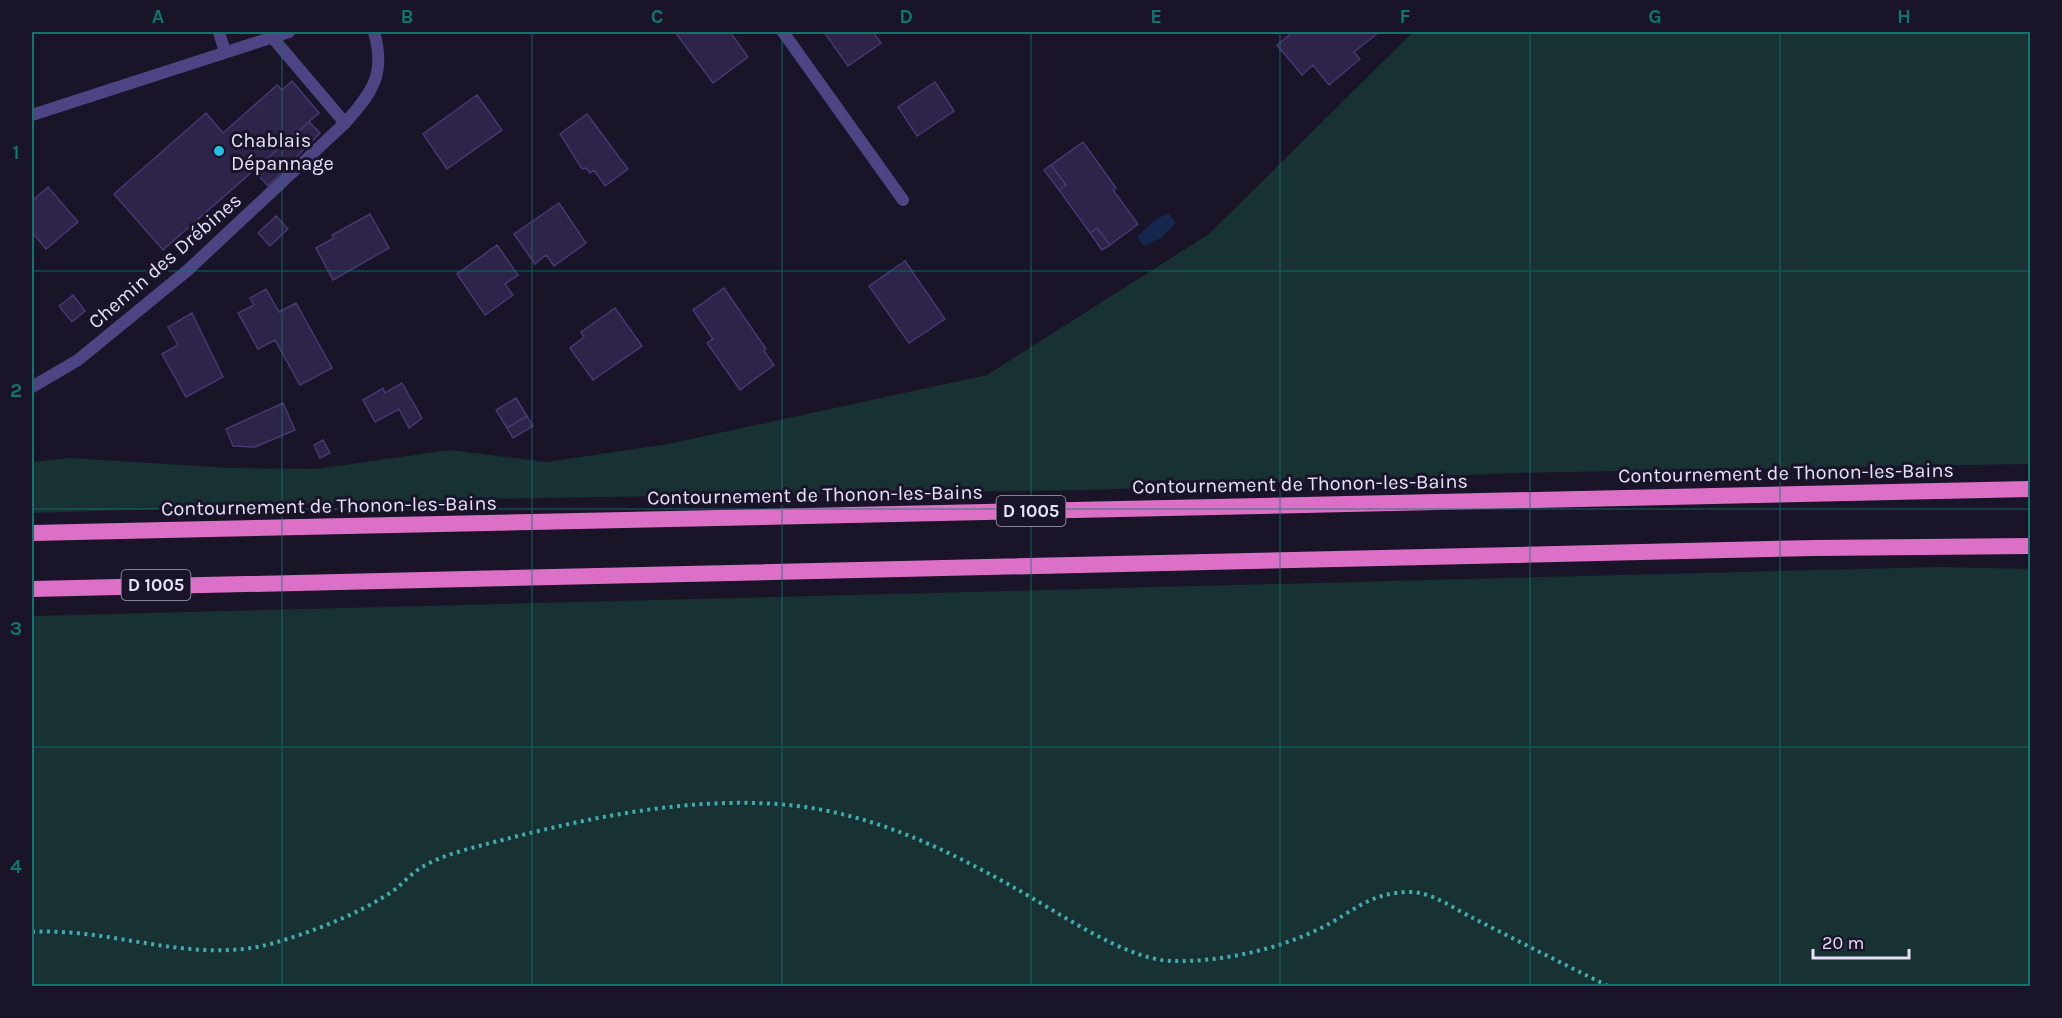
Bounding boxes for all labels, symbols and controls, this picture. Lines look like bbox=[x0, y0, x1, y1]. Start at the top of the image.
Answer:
text: A bbox=[152, 5, 165, 28]
text: B bbox=[401, 5, 413, 28]
text: C bbox=[651, 5, 663, 28]
text: D bbox=[899, 5, 913, 28]
text: E bbox=[1150, 5, 1162, 28]
text: F bbox=[1400, 5, 1411, 28]
text: G bbox=[1648, 5, 1662, 28]
text: H bbox=[1897, 5, 1911, 28]
place label: Chablais Dépannage bbox=[231, 129, 334, 175]
text: 1 bbox=[12, 141, 20, 164]
marker: Chablais Dépannage bbox=[212, 144, 226, 158]
street label: Chemin des Drébines bbox=[84, 188, 246, 334]
text: 2 bbox=[10, 379, 22, 402]
street label: Contournement de Thonon-les-Bains bbox=[1618, 459, 1954, 487]
street label: Contournement de Thonon-les-Bains bbox=[1132, 470, 1468, 498]
street label: Contournement de Thonon-les-Bains bbox=[647, 481, 983, 509]
street label: Contournement de Thonon-les-Bains bbox=[161, 492, 497, 520]
road number: D 1005 bbox=[996, 496, 1066, 526]
road number: D 1005 bbox=[122, 570, 190, 600]
text: 3 bbox=[10, 617, 22, 640]
text: 4 bbox=[10, 855, 22, 878]
scale bar bbox=[1813, 922, 1909, 960]
text: 20 m bbox=[1822, 932, 1864, 954]

